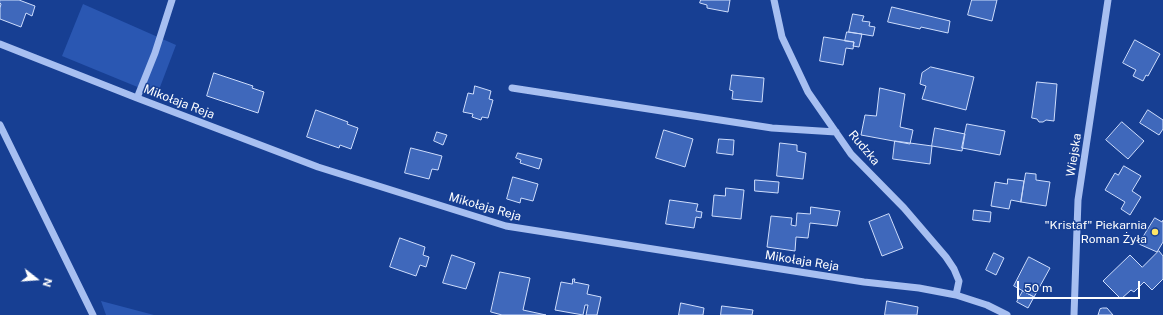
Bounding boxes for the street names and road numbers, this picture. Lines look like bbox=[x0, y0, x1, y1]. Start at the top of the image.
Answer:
street label: Mikołaja Reja bbox=[141, 82, 217, 122]
street label: Rudzka bbox=[845, 128, 883, 168]
street label: Wiejska bbox=[1063, 132, 1085, 178]
street label: Mikołaja Reja bbox=[447, 190, 523, 224]
street label: Mikołaja Reja bbox=[764, 248, 840, 274]

